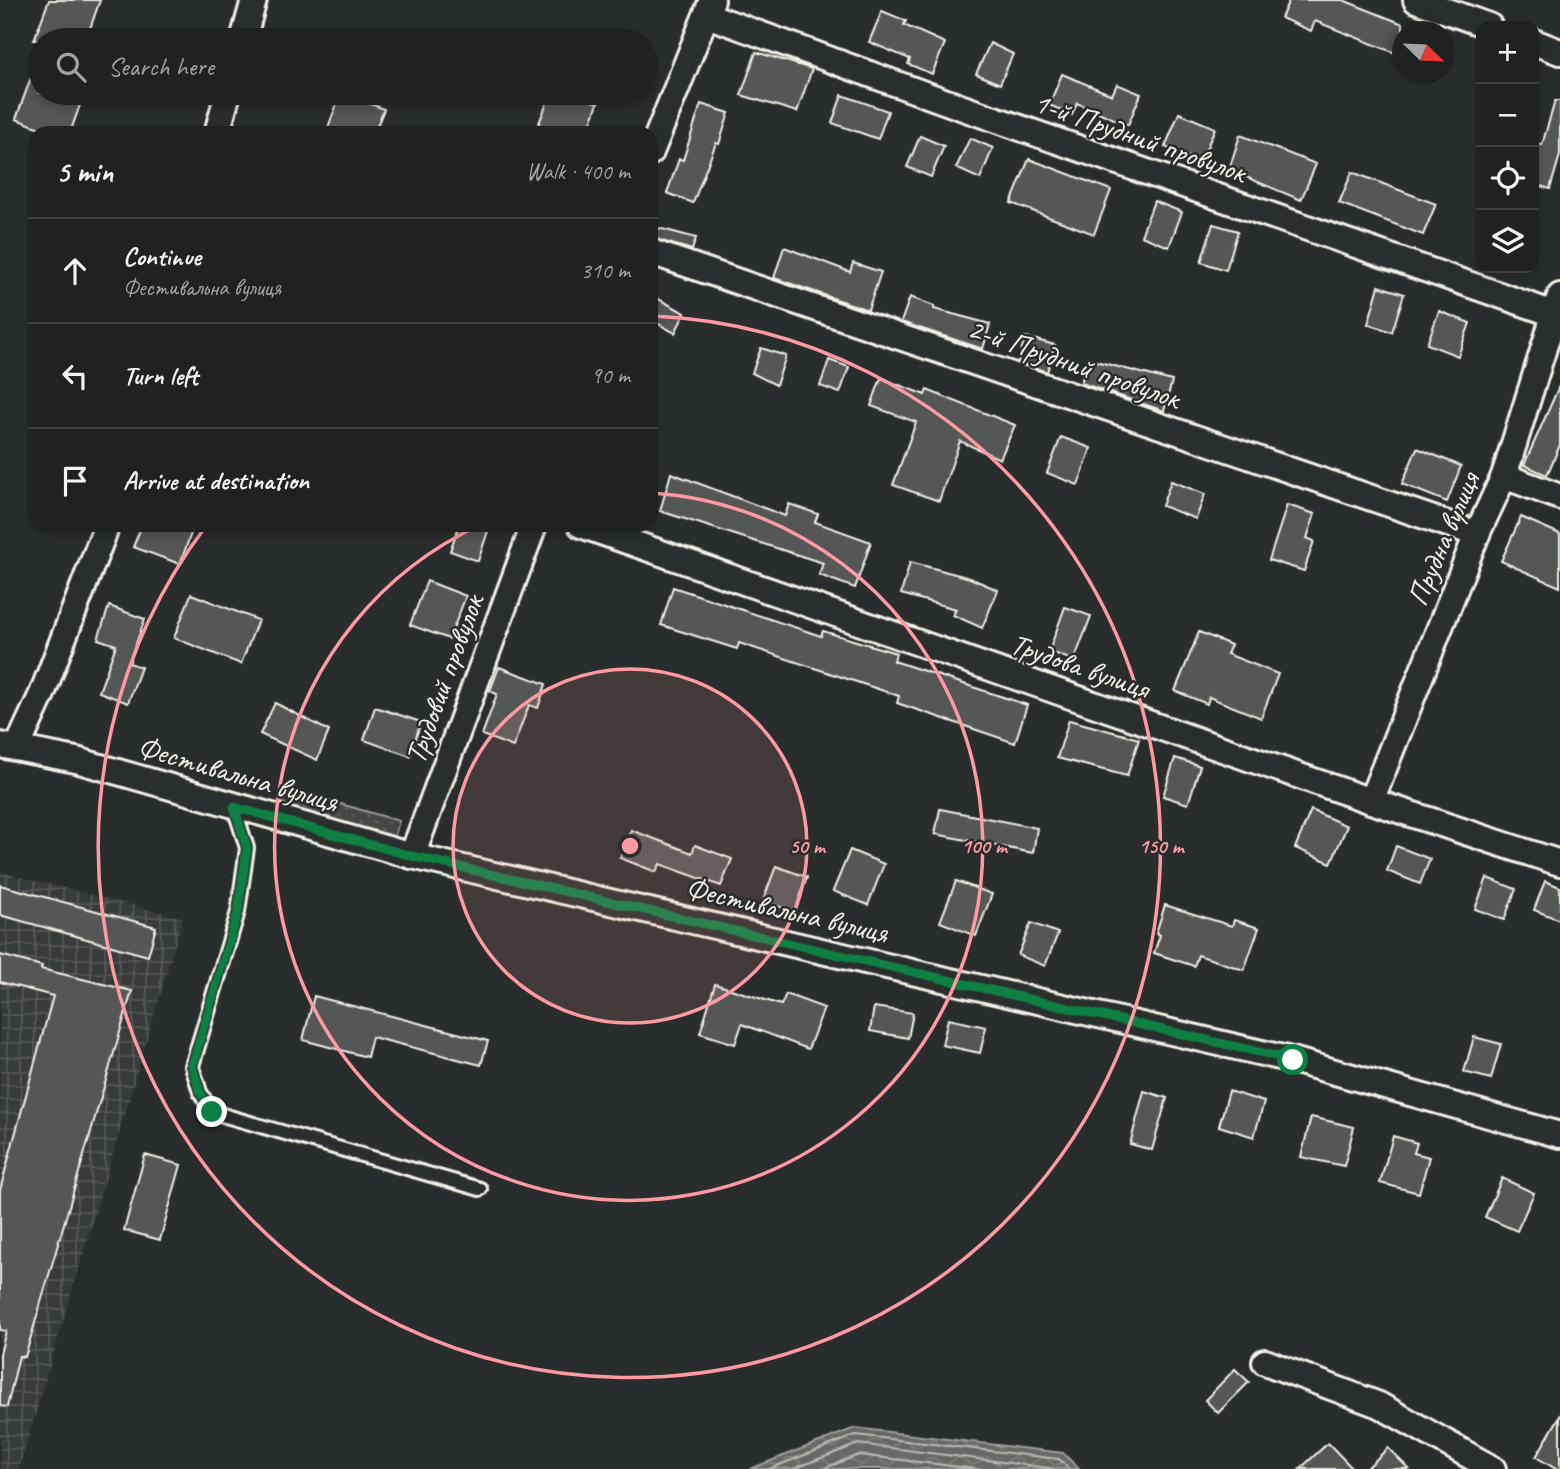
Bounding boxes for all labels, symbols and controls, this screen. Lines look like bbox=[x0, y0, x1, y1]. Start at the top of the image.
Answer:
north arrow bbox=[1392, 21, 1455, 84]
map controls bbox=[1476, 21, 1539, 273]
button: + bbox=[1476, 21, 1539, 84]
search box bbox=[28, 28, 658, 105]
icon: search bbox=[52, 48, 90, 86]
text: Search here bbox=[108, 50, 214, 83]
street label: 1-й Прудний провулок bbox=[1029, 83, 1253, 192]
button: − bbox=[1476, 84, 1539, 147]
button: locate bbox=[1476, 147, 1539, 210]
text: 5 min bbox=[56, 153, 113, 191]
text: Walk · 400 m bbox=[526, 157, 630, 186]
button: layers bbox=[1476, 210, 1539, 273]
text: Continue bbox=[123, 240, 201, 273]
icon: ahead bbox=[56, 252, 94, 290]
text: 310 m bbox=[581, 256, 630, 285]
text: Фестивальна вулиця bbox=[123, 273, 281, 302]
street label: 2-й Прудний провулок bbox=[963, 309, 1187, 418]
icon: left bbox=[56, 357, 94, 395]
text: Turn left bbox=[123, 359, 198, 392]
text: 90 m bbox=[591, 361, 630, 390]
icon: arrive bbox=[56, 462, 94, 500]
text: Arrive at destination bbox=[123, 464, 309, 497]
street label: Прудна вулиця bbox=[1398, 464, 1489, 611]
street label: Трудовий провулок bbox=[396, 588, 493, 768]
street label: Трудова вулиця bbox=[1006, 625, 1157, 708]
street label: Фестивальна вулиця bbox=[134, 727, 343, 821]
text: 50 m bbox=[789, 833, 827, 859]
text: 100 m bbox=[961, 833, 1009, 859]
text: 150 m bbox=[1138, 833, 1186, 859]
centre of rings bbox=[618, 834, 642, 858]
street label: Фестивальна вулиця bbox=[682, 868, 893, 952]
route start bbox=[1277, 1044, 1308, 1075]
route end bbox=[196, 1096, 227, 1127]

